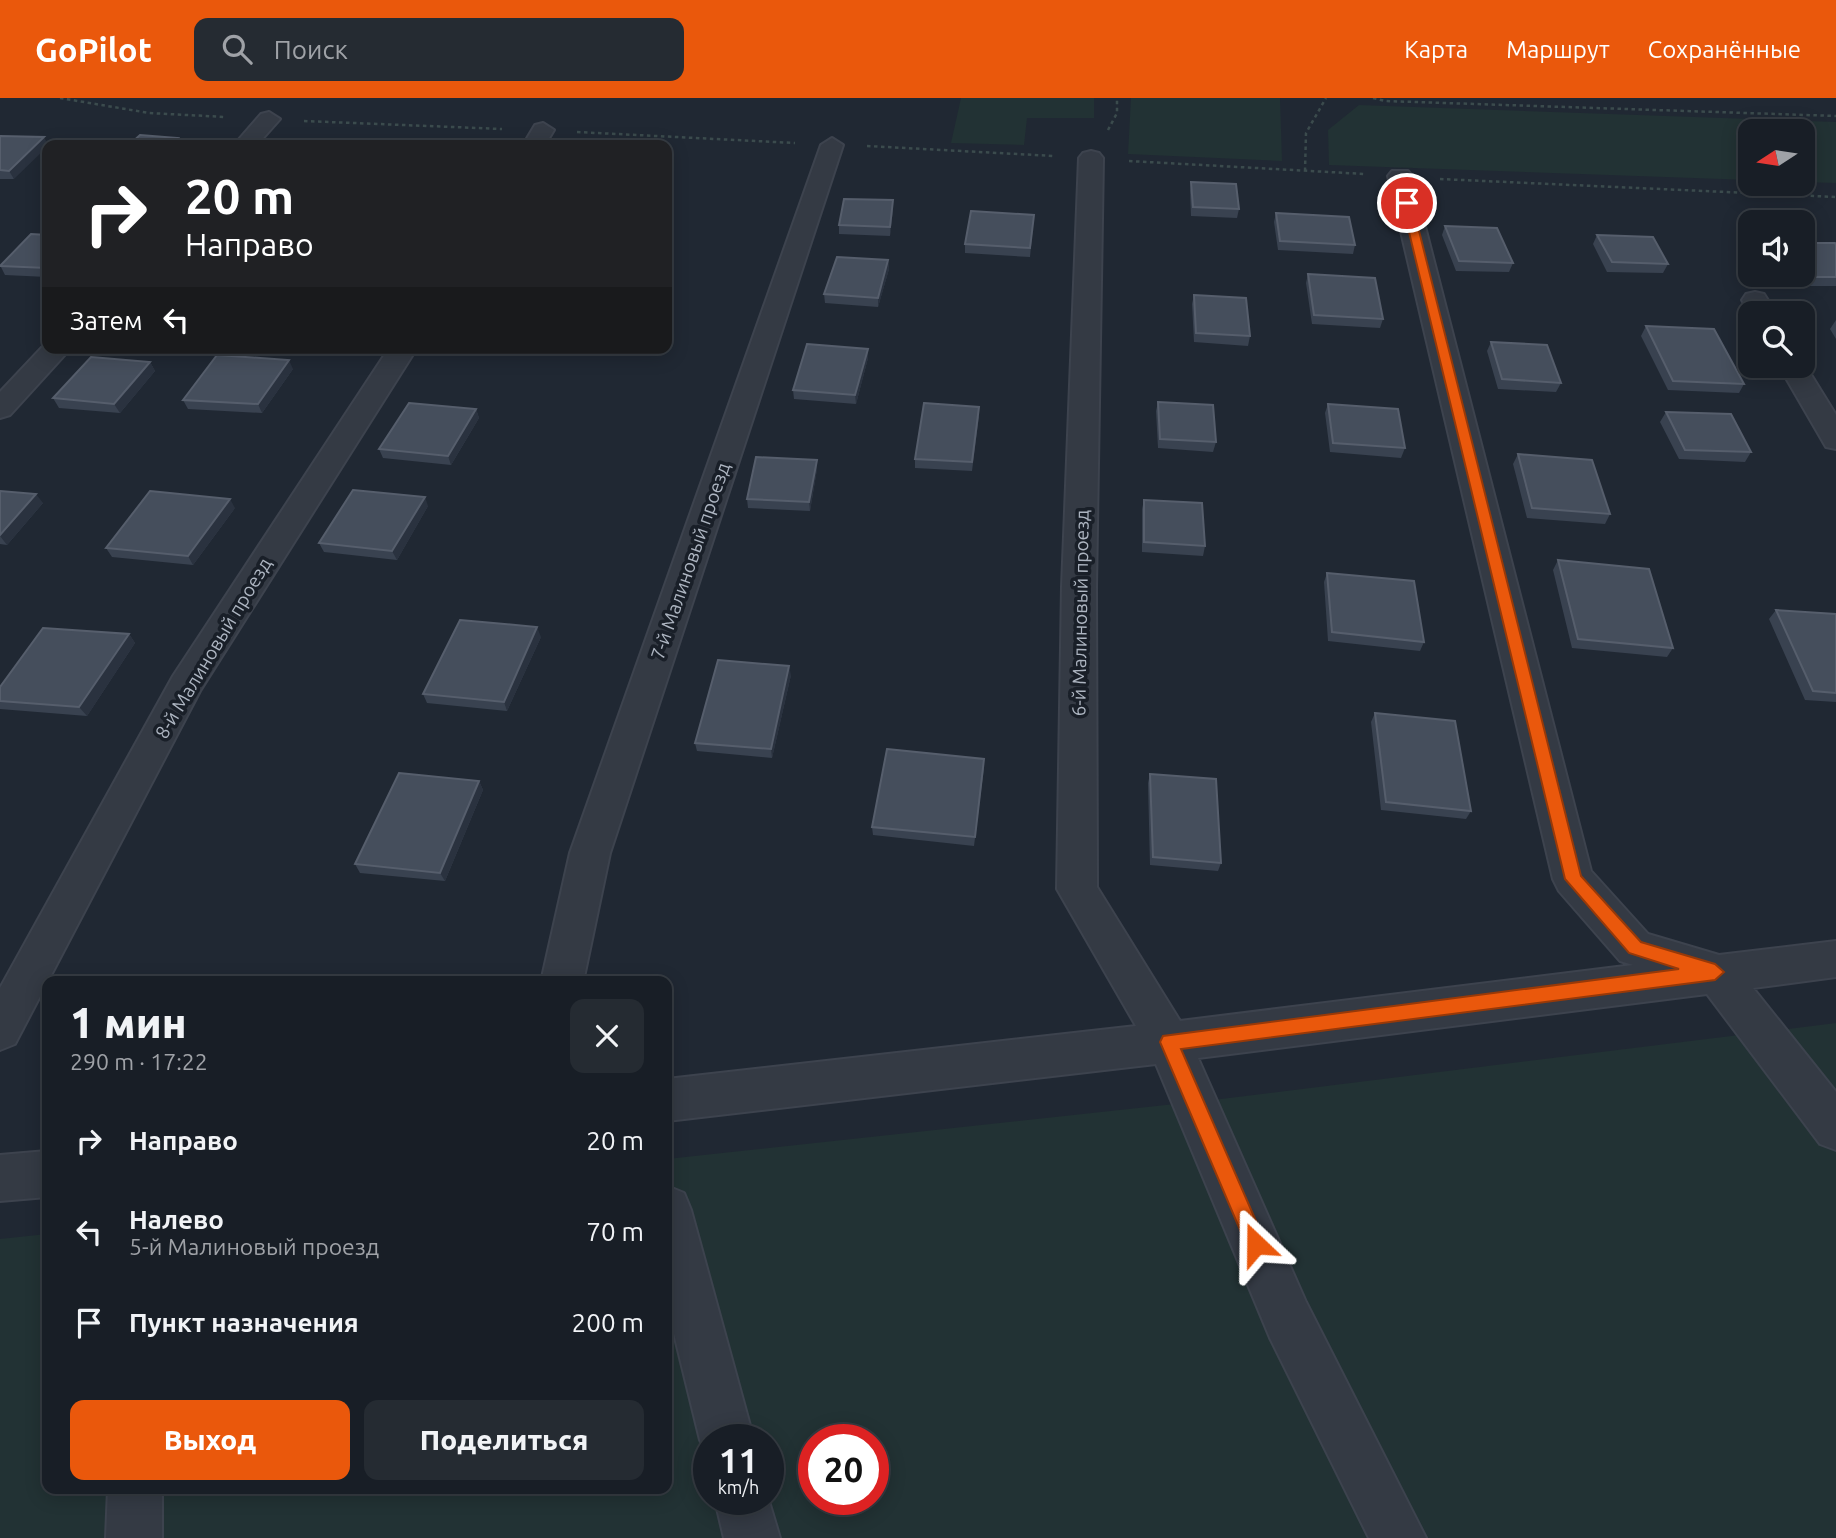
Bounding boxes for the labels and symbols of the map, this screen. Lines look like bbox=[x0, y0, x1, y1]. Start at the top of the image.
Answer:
north arrow bbox=[1738, 119, 1815, 196]
pin bbox=[1377, 173, 1437, 233]
street label: 7-й Малиновый проезд bbox=[646, 460, 734, 662]
street label: 6-й Малиновый проезд bbox=[1067, 509, 1093, 717]
street label: 8-й Малиновый проезд bbox=[150, 554, 276, 742]
position arrow bbox=[1219, 1207, 1293, 1281]
speed limit sign: 20 bbox=[798, 1424, 889, 1515]

